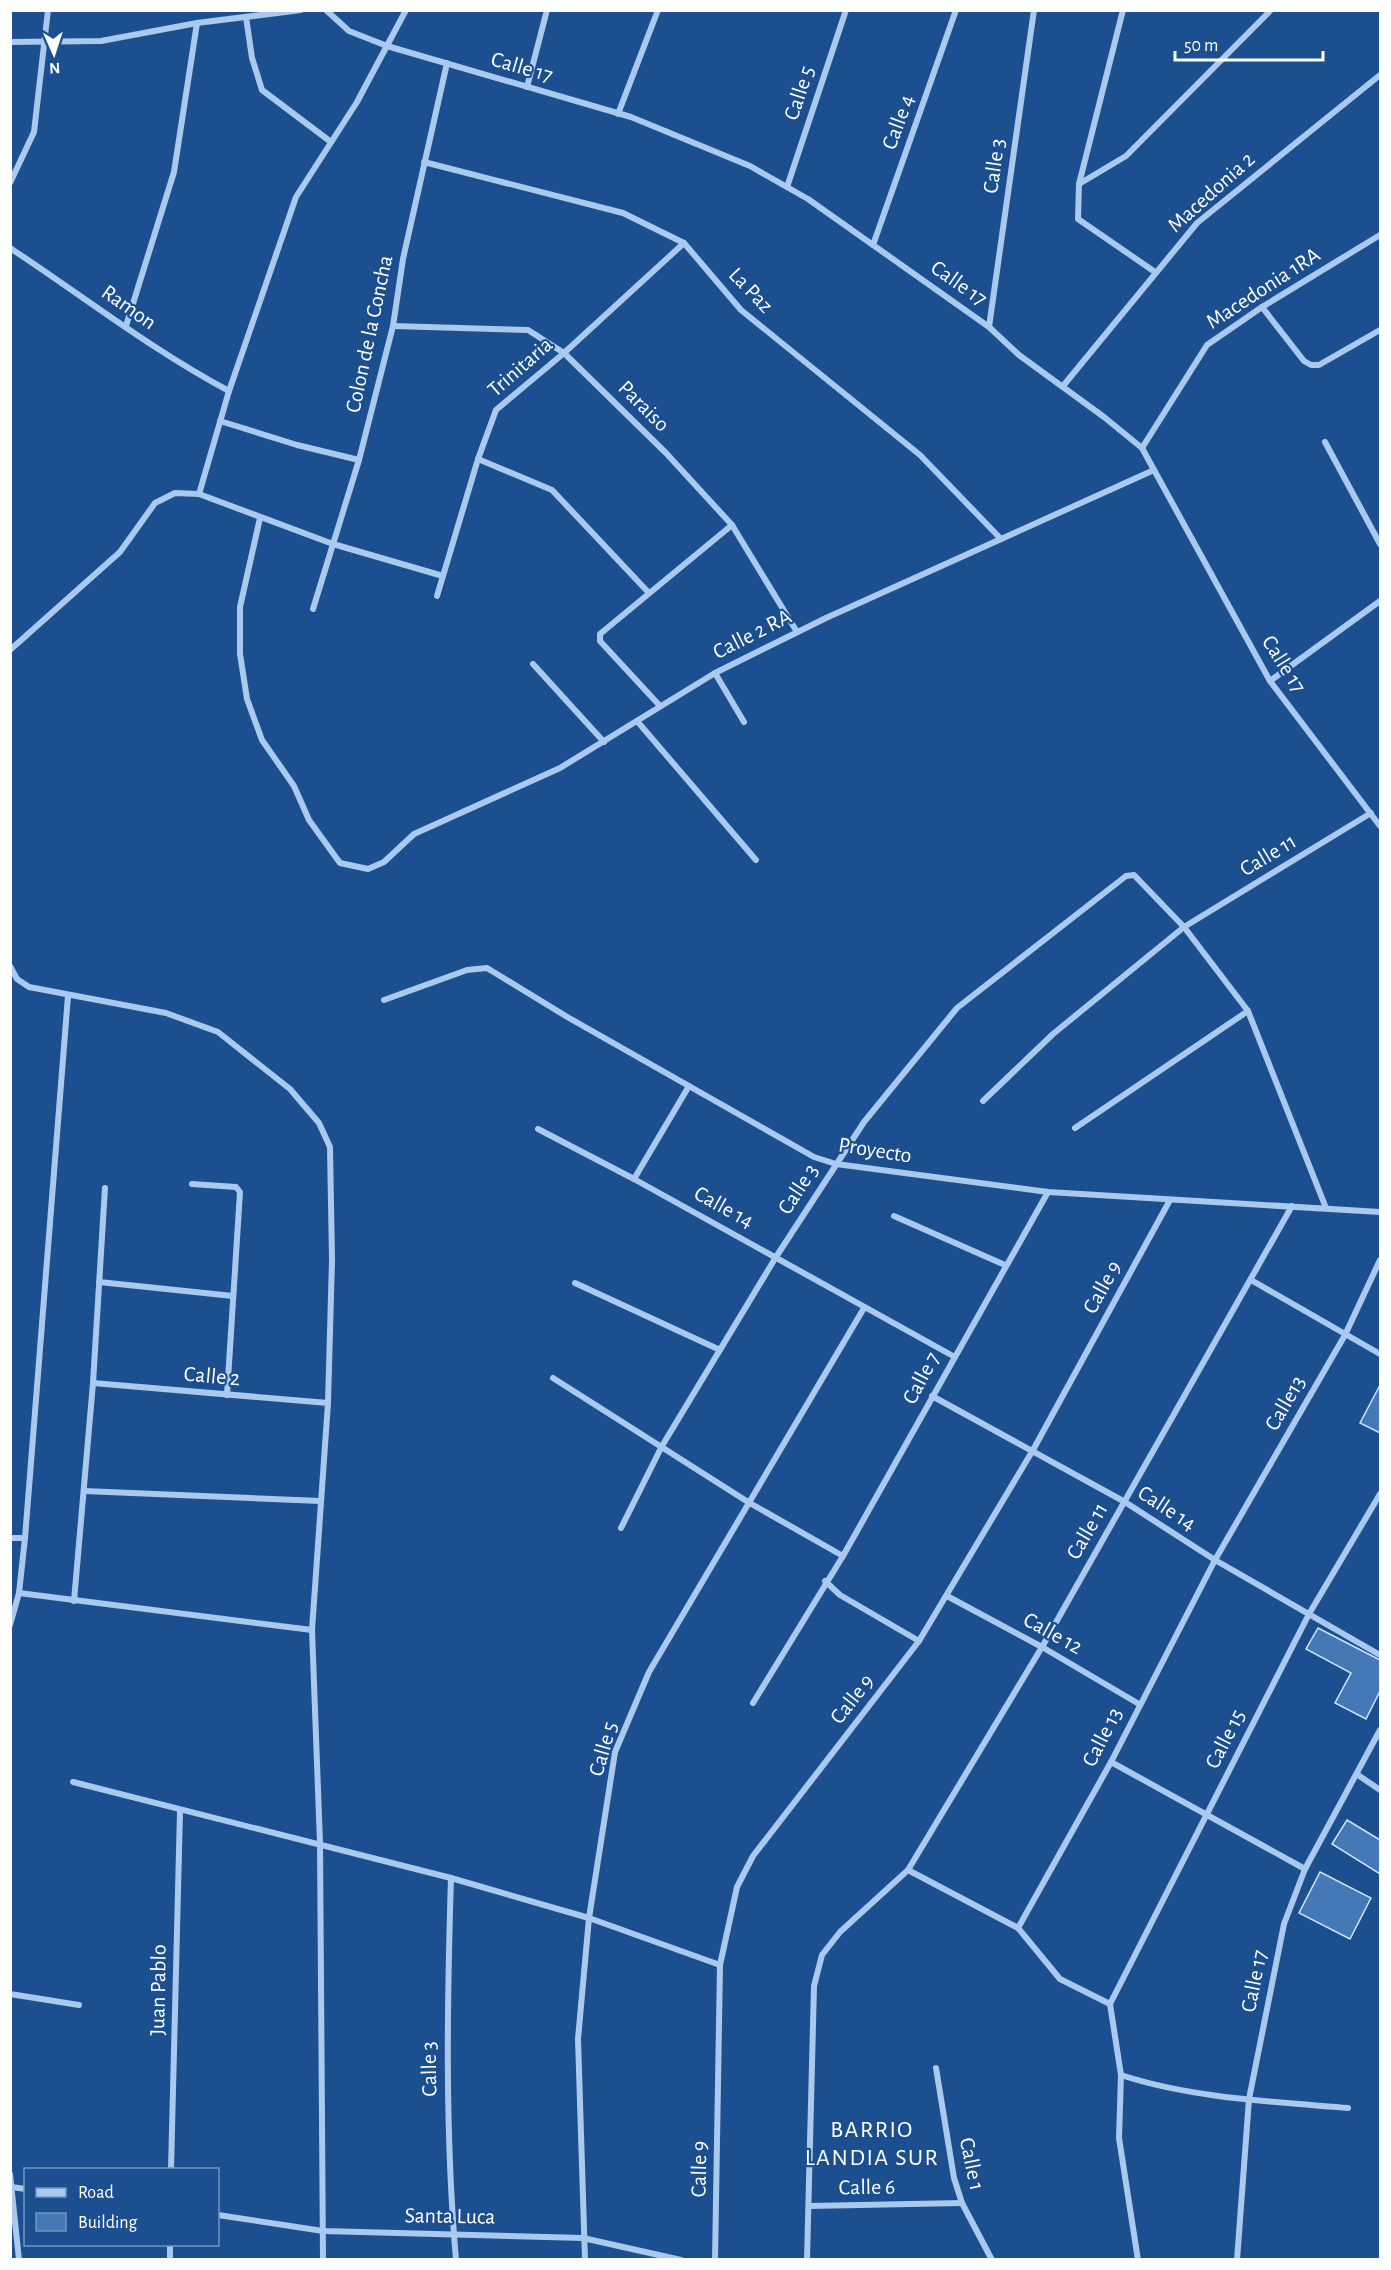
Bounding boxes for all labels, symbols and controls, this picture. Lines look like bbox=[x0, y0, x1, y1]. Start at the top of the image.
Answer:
north arrow bbox=[24, 24, 84, 84]
scale bar bbox=[1175, 24, 1324, 62]
text: 50 m bbox=[1184, 37, 1218, 55]
street label: Calle 17 bbox=[489, 48, 555, 86]
text: N bbox=[49, 60, 61, 76]
street label: Calle 5 bbox=[780, 63, 818, 123]
street label: Calle 4 bbox=[878, 92, 918, 152]
street label: Calle 3 bbox=[979, 137, 1009, 195]
street label: Macedonia 2 bbox=[1163, 148, 1259, 236]
street label: Macedonia 1RA bbox=[1202, 243, 1324, 333]
street label: Colon de la Concha bbox=[342, 253, 396, 415]
street label: Calle 17 bbox=[927, 256, 991, 310]
street label: La Paz bbox=[725, 263, 777, 317]
street label: Ramon bbox=[98, 280, 160, 334]
street label: Trinitaria bbox=[483, 333, 557, 401]
street label: Paraiso bbox=[614, 376, 674, 436]
street label: Calle 2 RA bbox=[709, 605, 795, 663]
street label: Calle 17 bbox=[1258, 631, 1310, 697]
street label: Calle 11 bbox=[1236, 830, 1300, 880]
street label: Proyecto bbox=[837, 1133, 913, 1167]
street label: Calle 3 bbox=[774, 1160, 822, 1218]
street label: Calle 14 bbox=[691, 1182, 757, 1232]
street label: Calle 9 bbox=[1079, 1257, 1125, 1317]
street label: Calle 7 bbox=[898, 1348, 944, 1408]
street label: Calle 2 bbox=[183, 1363, 241, 1389]
street label: Calle13 bbox=[1261, 1372, 1309, 1434]
street label: Calle 14 bbox=[1134, 1481, 1200, 1535]
street label: Calle 11 bbox=[1062, 1499, 1112, 1563]
street label: Calle 12 bbox=[1020, 1608, 1086, 1658]
street label: Calle 9 bbox=[826, 1670, 878, 1728]
street label: Calle 13 bbox=[1078, 1704, 1126, 1770]
street label: Calle 15 bbox=[1201, 1706, 1249, 1772]
street label: Calle 5 bbox=[585, 1719, 621, 1779]
street label: Juan Pablo bbox=[146, 1944, 170, 2036]
street label: Calle 17 bbox=[1237, 1948, 1271, 2014]
street label: Calle 3 bbox=[418, 2041, 440, 2097]
district label: BARRIO LANDIA SUR bbox=[805, 2118, 939, 2170]
street label: Calle 1 bbox=[956, 2135, 988, 2193]
street label: Calle 9 bbox=[688, 2141, 710, 2197]
legend bbox=[24, 2168, 219, 2246]
street label: Calle 6 bbox=[839, 2176, 895, 2198]
text: Road bbox=[78, 2184, 114, 2202]
street label: Santa Luca bbox=[404, 2204, 496, 2228]
text: Building bbox=[78, 2214, 138, 2232]

